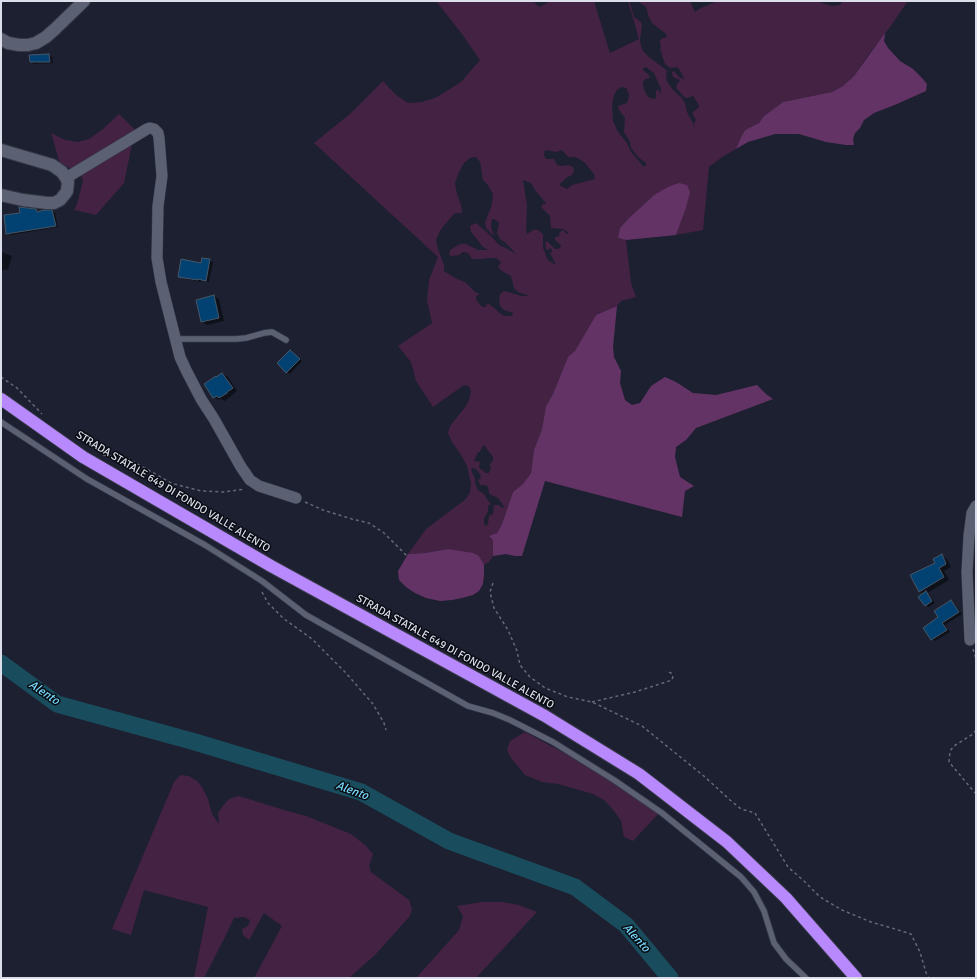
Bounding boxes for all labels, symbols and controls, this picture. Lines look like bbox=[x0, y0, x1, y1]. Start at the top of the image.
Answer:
street label: STRADA STATALE 649 DI FONDO VALLE ALENTO bbox=[74, 429, 272, 555]
street label: STRADA STATALE 649 DI FONDO VALLE ALENTO bbox=[354, 592, 556, 712]
water label: Alento bbox=[26, 678, 62, 708]
water label: Alento bbox=[334, 779, 370, 803]
water label: Alento bbox=[619, 921, 653, 955]

